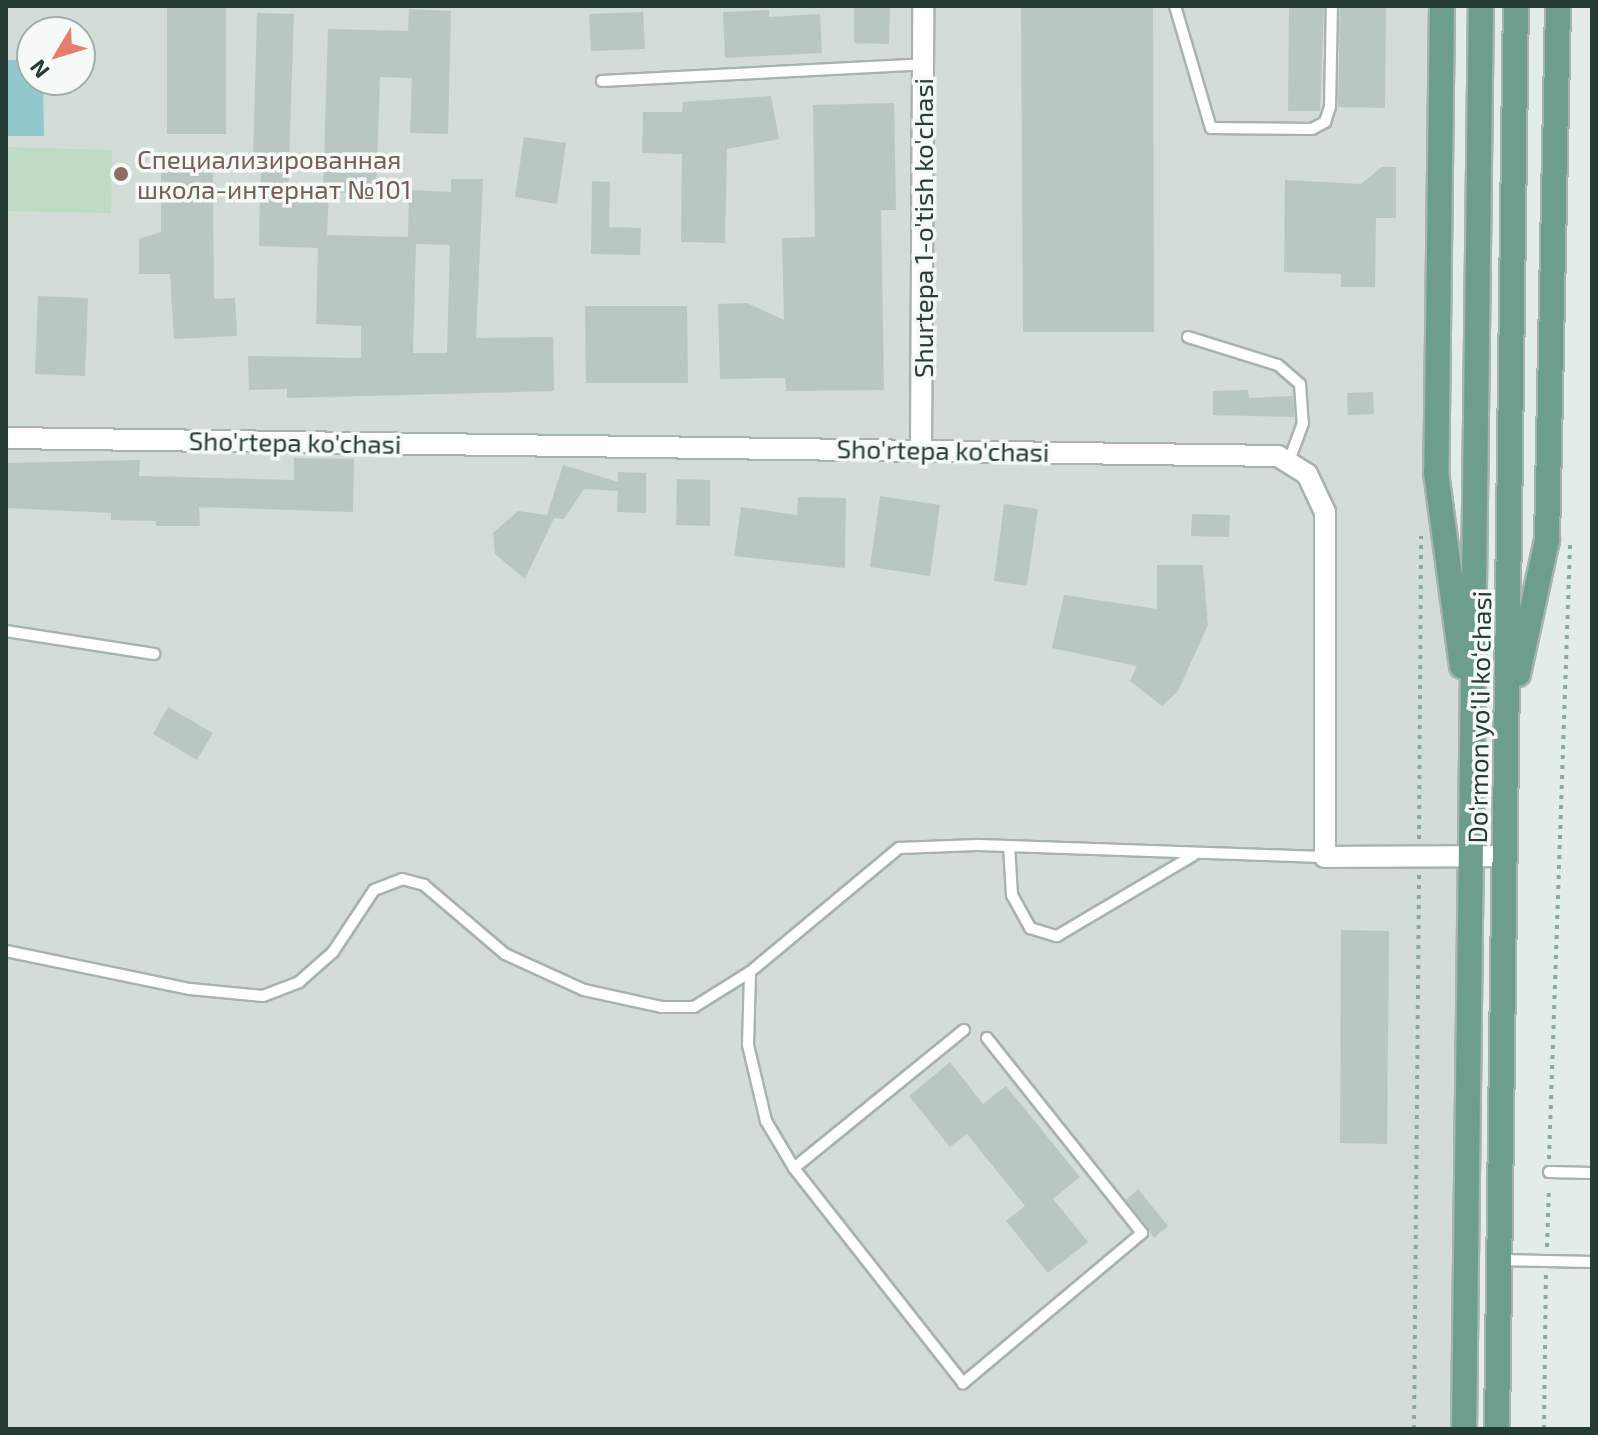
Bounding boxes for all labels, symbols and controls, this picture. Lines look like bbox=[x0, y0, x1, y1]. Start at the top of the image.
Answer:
north arrow bbox=[16, 16, 96, 96]
text: N bbox=[24, 55, 54, 84]
street label: Shurtepa 1-o'tish ko'chasi bbox=[907, 78, 939, 378]
place label: Специализированная школа-интернат №101 bbox=[137, 143, 411, 204]
marker: Специализированная школа-интернат №101 bbox=[112, 165, 130, 183]
street label: Sho'rtepa ko'chasi bbox=[188, 425, 402, 459]
street label: Sho'rtepa ko'chasi bbox=[836, 433, 1050, 467]
street label: Do‘rmon yo‘li ko‘chasi bbox=[1461, 590, 1497, 844]

